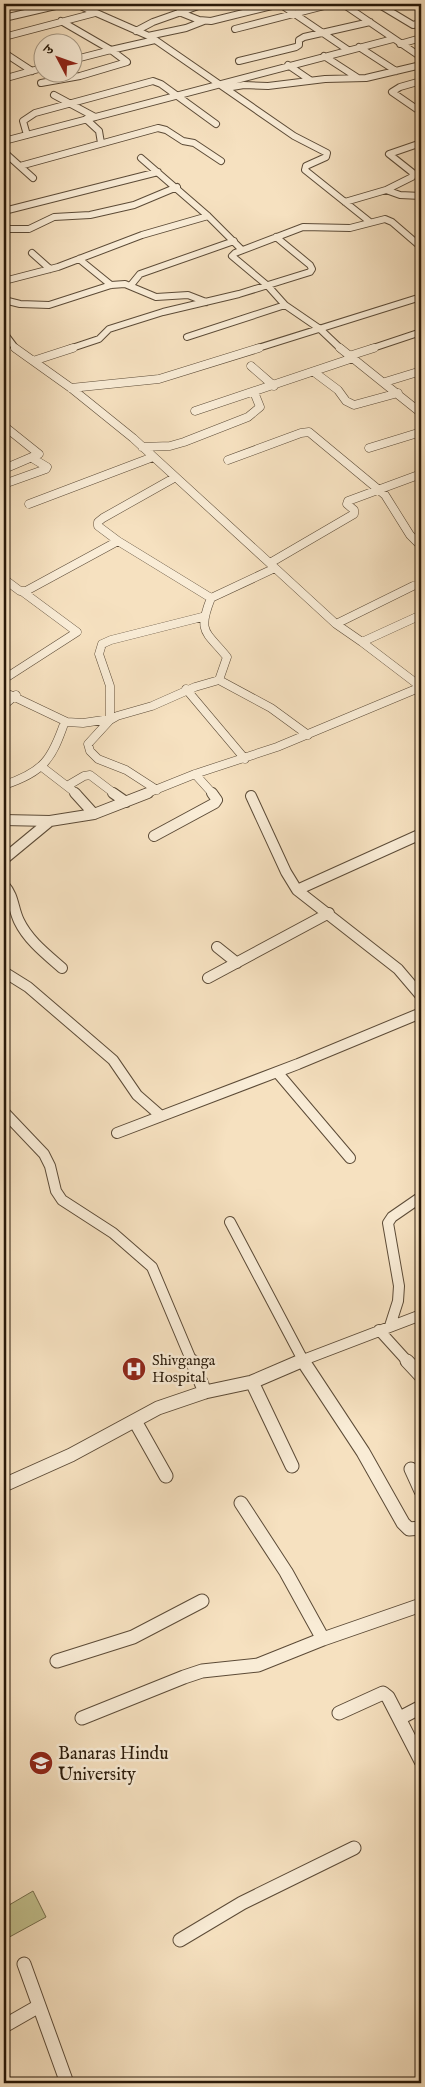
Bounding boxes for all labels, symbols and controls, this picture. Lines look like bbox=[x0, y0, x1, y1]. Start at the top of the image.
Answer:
north arrow bbox=[32, 32, 82, 82]
text: उ bbox=[39, 41, 59, 59]
place label: Shivganga Hospital bbox=[152, 1351, 216, 1387]
hospital icon: Shivganga Hospital bbox=[121, 1356, 147, 1382]
place label: Banaras Hindu University bbox=[58, 1743, 169, 1787]
school or university icon: Banaras Hindu University bbox=[28, 1750, 54, 1776]

